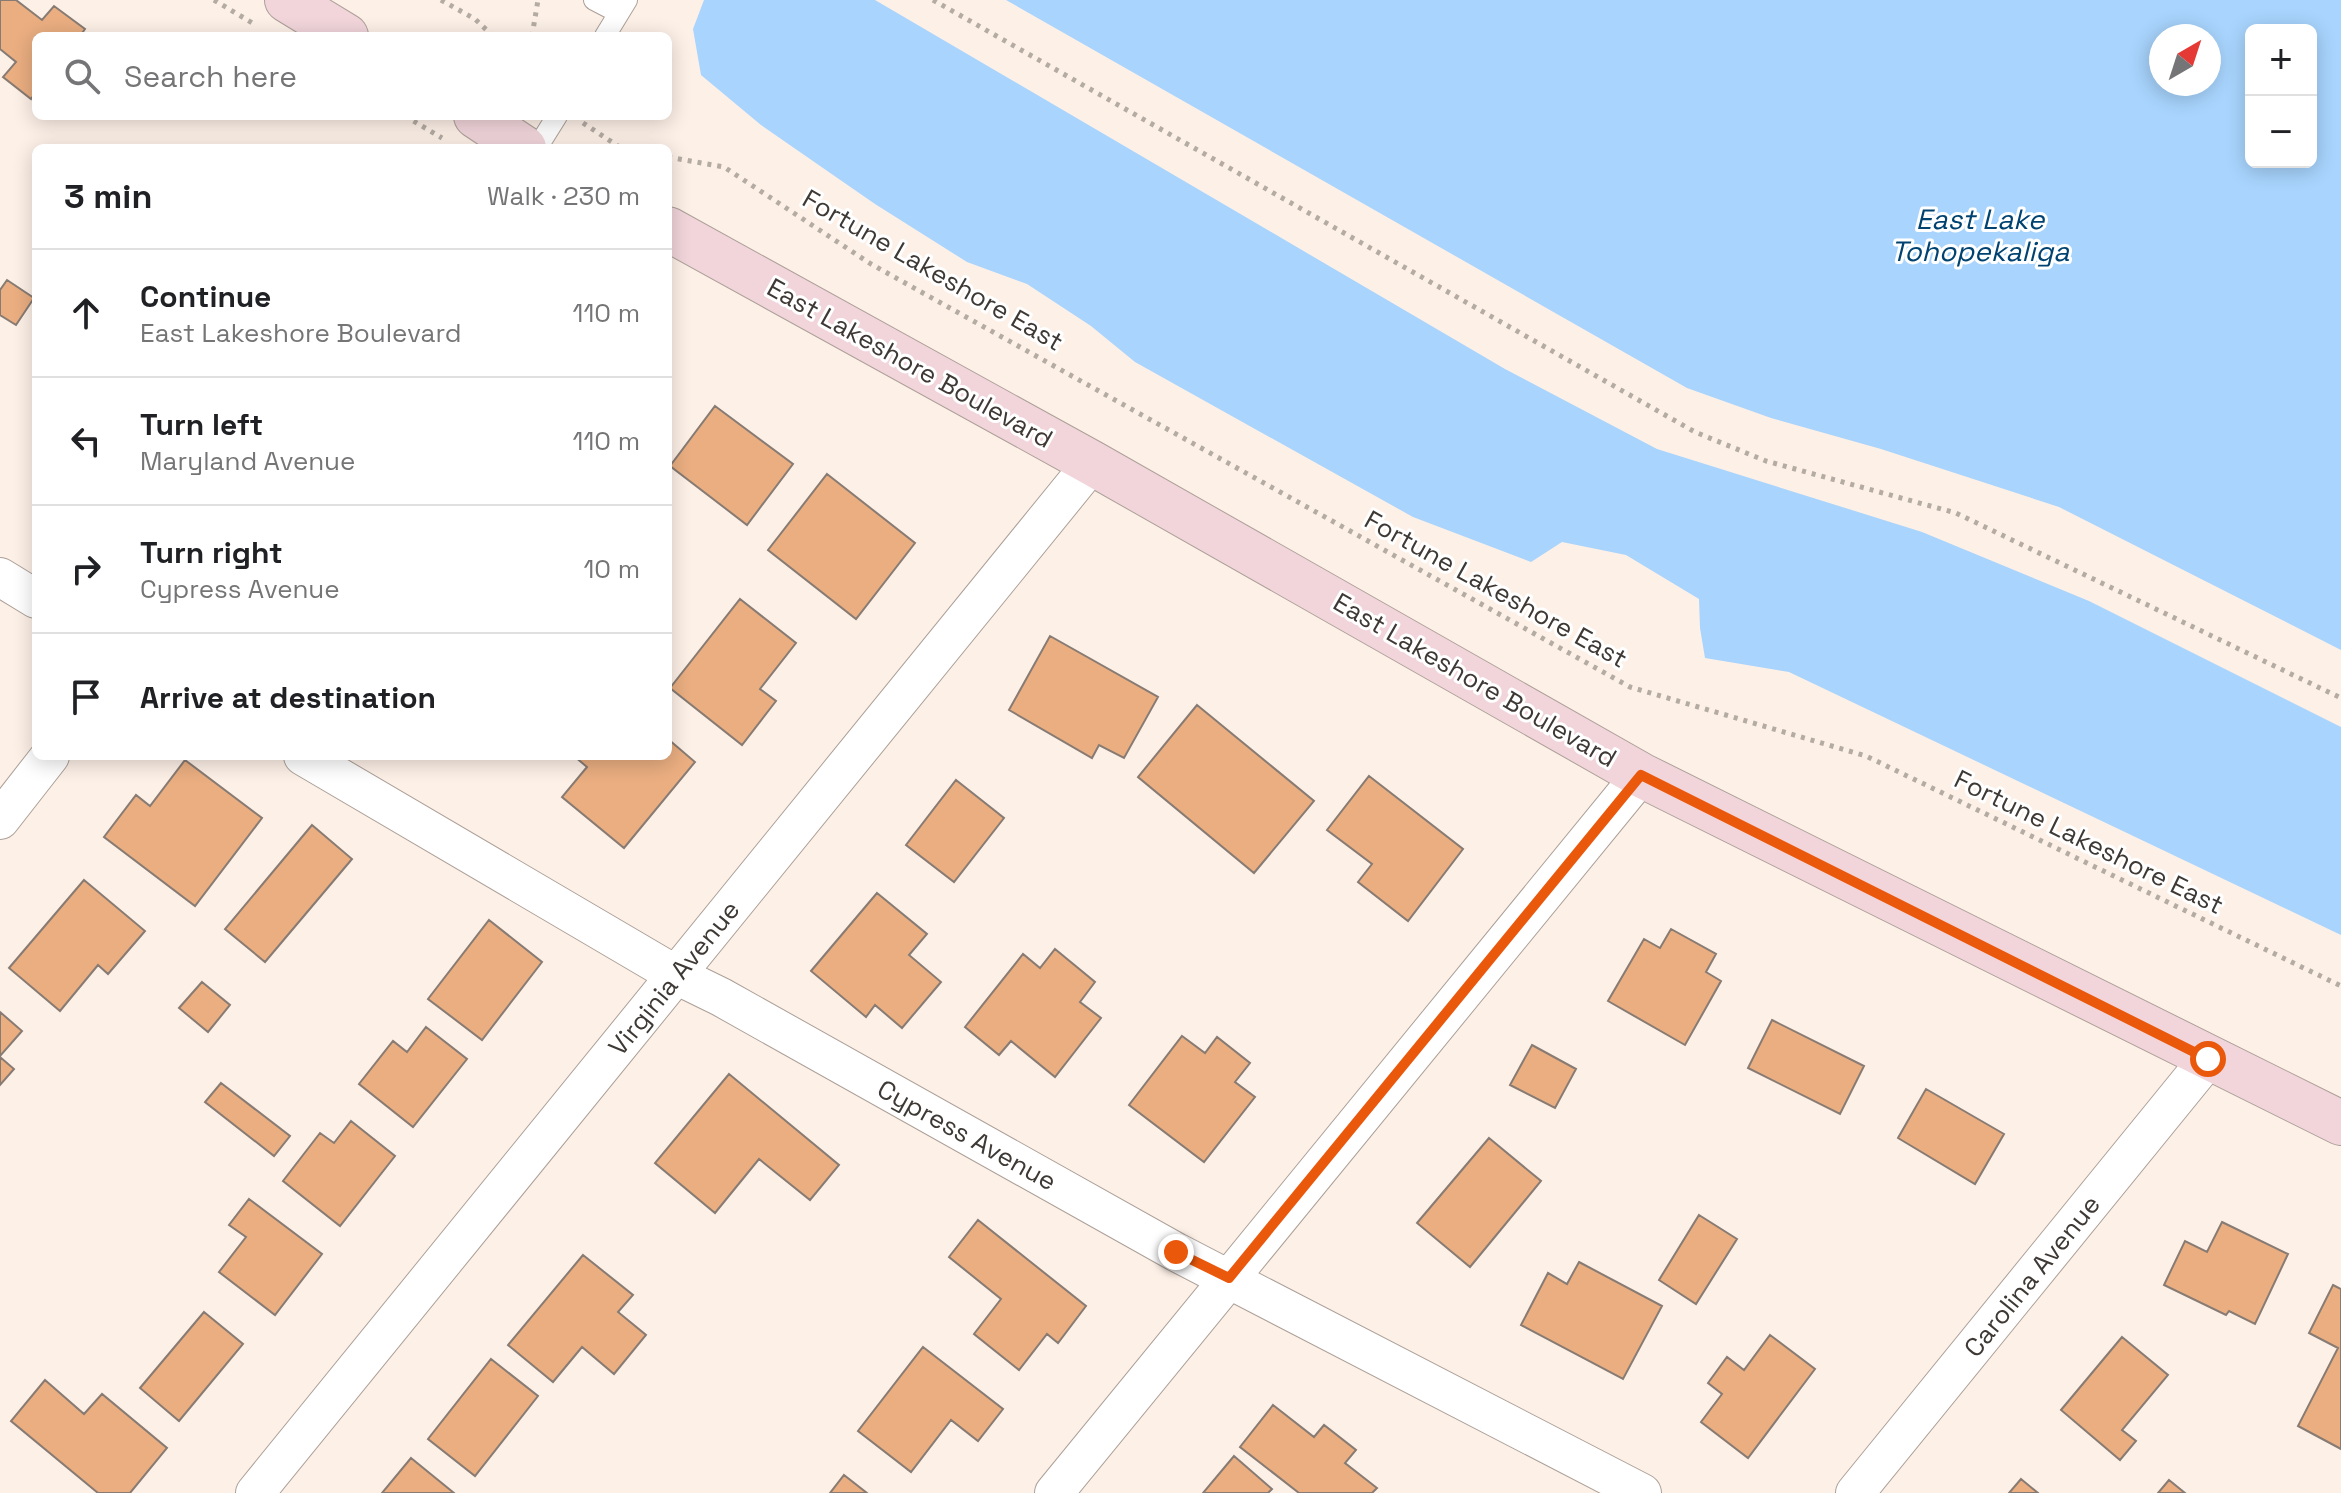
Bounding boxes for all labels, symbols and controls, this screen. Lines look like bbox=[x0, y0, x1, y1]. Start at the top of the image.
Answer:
north arrow bbox=[2149, 24, 2221, 96]
map controls bbox=[2245, 24, 2317, 168]
button: + bbox=[2245, 24, 2317, 96]
search box bbox=[32, 32, 672, 120]
icon: search bbox=[60, 54, 104, 98]
text: Search here bbox=[124, 57, 297, 96]
button: − bbox=[2245, 96, 2317, 168]
text: 3 min bbox=[64, 175, 152, 218]
text: Walk · 230 m bbox=[487, 179, 640, 213]
street label: Fortune Lakeshore East bbox=[797, 181, 1069, 359]
water label: East Lake Tohopekaliga bbox=[1891, 201, 2070, 269]
street label: East Lakeshore Boulevard bbox=[761, 270, 1059, 456]
text: Continue bbox=[140, 277, 271, 316]
icon: ahead bbox=[64, 291, 108, 335]
text: 110 m bbox=[573, 296, 640, 330]
text: East Lakeshore Boulevard bbox=[140, 316, 462, 350]
text: Turn left bbox=[140, 405, 263, 444]
icon: left bbox=[64, 419, 108, 463]
text: 110 m bbox=[573, 424, 640, 458]
text: Maryland Avenue bbox=[140, 444, 355, 478]
street label: Fortune Lakeshore East bbox=[1359, 503, 1633, 675]
text: Turn right bbox=[140, 533, 283, 572]
icon: right bbox=[64, 547, 108, 591]
text: 10 m bbox=[583, 552, 640, 586]
text: Cypress Avenue bbox=[140, 572, 340, 606]
street label: East Lakeshore Boulevard bbox=[1327, 585, 1623, 775]
icon: arrive bbox=[64, 675, 108, 719]
text: Arrive at destination bbox=[140, 678, 436, 717]
street label: Fortune Lakeshore East bbox=[1949, 762, 2229, 922]
street label: Virginia Avenue bbox=[601, 893, 747, 1063]
route start bbox=[2190, 1041, 2226, 1077]
street label: Cypress Avenue bbox=[871, 1072, 1063, 1198]
street label: Carolina Avenue bbox=[1956, 1188, 2108, 1364]
route end bbox=[1158, 1234, 1194, 1270]

